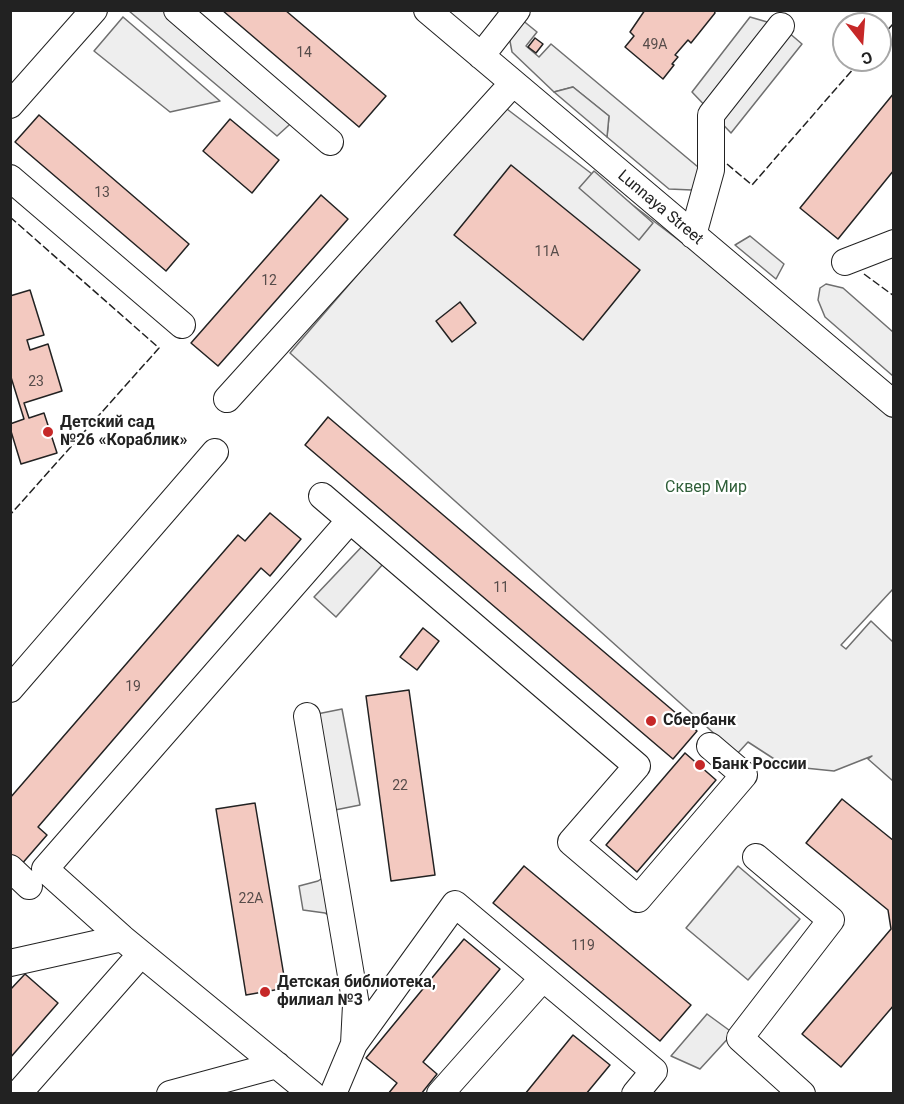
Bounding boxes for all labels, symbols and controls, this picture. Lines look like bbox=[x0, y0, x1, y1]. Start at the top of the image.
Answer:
north arrow bbox=[832, 12, 892, 72]
house number: 49А bbox=[643, 37, 667, 53]
house number: 14 bbox=[296, 45, 312, 61]
text: С bbox=[859, 47, 875, 68]
street label: Lunnaya Street bbox=[613, 167, 707, 249]
house number: 13 bbox=[94, 185, 110, 201]
house number: 11А bbox=[535, 244, 559, 260]
house number: 12 bbox=[261, 273, 277, 289]
house number: 23 bbox=[28, 374, 44, 390]
place label: Детский сад №26 «Кораблик» bbox=[60, 413, 188, 451]
marker: Детский сад №26 «Кораблик» bbox=[41, 425, 55, 439]
park label: Сквер Мир bbox=[665, 478, 747, 498]
house number: 11 bbox=[493, 580, 509, 596]
house number: 19 bbox=[125, 679, 141, 695]
place label: Сбербанк bbox=[663, 711, 736, 731]
marker: Сбербанк bbox=[644, 714, 658, 728]
place label: Банк России bbox=[712, 755, 807, 775]
marker: Банк России bbox=[693, 758, 707, 772]
house number: 22 bbox=[392, 778, 408, 794]
house number: 22А bbox=[239, 891, 263, 907]
house number: 119 bbox=[571, 938, 595, 954]
place label: Детская библиотека, филиал №3 bbox=[277, 973, 436, 1011]
marker: Детская библиотека, филиал №3 bbox=[258, 985, 272, 999]

